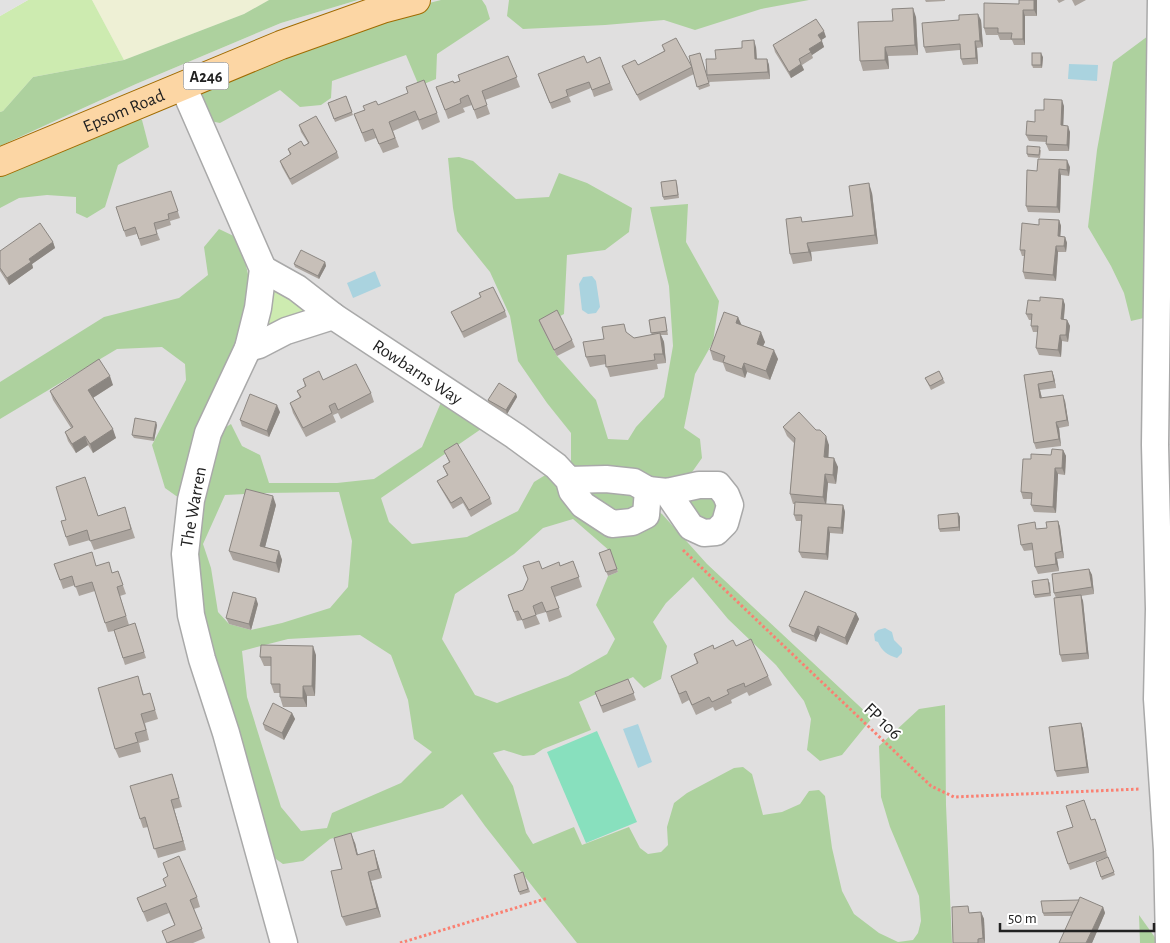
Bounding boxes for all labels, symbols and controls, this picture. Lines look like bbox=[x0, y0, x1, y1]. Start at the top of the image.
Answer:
road number: A246 bbox=[184, 62, 228, 90]
street label: Epsom Road bbox=[81, 86, 167, 136]
street label: Rowbarns Way bbox=[369, 337, 465, 409]
street label: The Warren bbox=[178, 465, 210, 549]
street label: FP 106 bbox=[860, 700, 904, 744]
scale bar bbox=[1000, 900, 1154, 932]
text: 50 m bbox=[1008, 911, 1037, 926]

